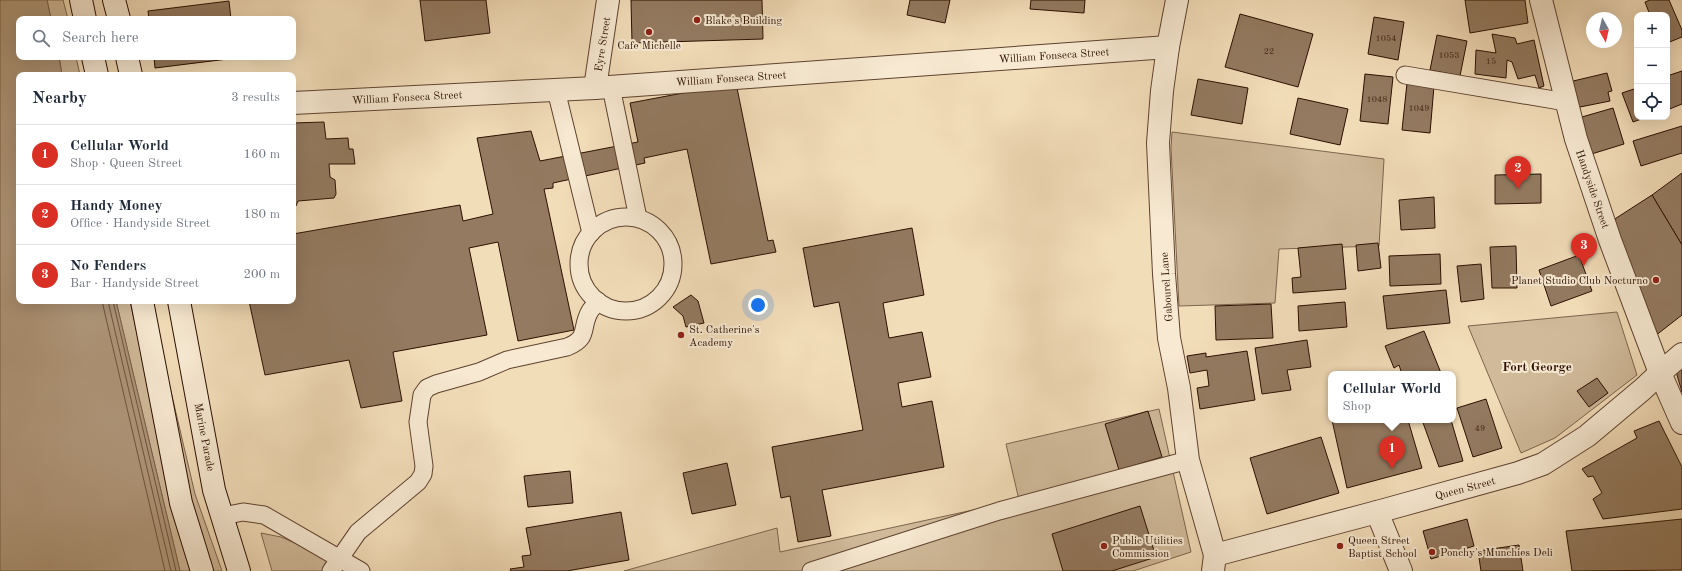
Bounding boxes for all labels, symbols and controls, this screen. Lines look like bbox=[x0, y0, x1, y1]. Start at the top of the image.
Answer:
north arrow bbox=[1586, 12, 1622, 48]
map controls bbox=[1634, 12, 1670, 120]
button: + bbox=[1634, 12, 1670, 48]
marker: Blake's Building bbox=[692, 15, 702, 25]
search box bbox=[16, 16, 296, 60]
street label: Eyre Street bbox=[594, 16, 613, 72]
place label: Blake's Building bbox=[705, 16, 782, 27]
icon: search bbox=[30, 27, 52, 49]
marker: Cafe Michelle bbox=[644, 27, 654, 37]
text: Search here bbox=[62, 31, 139, 46]
house number: 1054 bbox=[1376, 34, 1396, 43]
place label: Cafe Michelle bbox=[617, 41, 681, 52]
street label: William Fonseca Street bbox=[998, 47, 1110, 66]
house number: 22 bbox=[1264, 47, 1274, 56]
button: − bbox=[1634, 48, 1670, 84]
house number: 1053 bbox=[1439, 51, 1459, 60]
house number: 15 bbox=[1486, 57, 1496, 66]
street label: William Fonseca Street bbox=[675, 70, 787, 89]
button: locate bbox=[1634, 84, 1670, 120]
text: Nearby bbox=[32, 90, 87, 107]
street label: William Fonseca Street bbox=[351, 90, 463, 107]
text: 3 results bbox=[231, 91, 280, 104]
house number: 1048 bbox=[1367, 95, 1387, 104]
house number: 1049 bbox=[1409, 104, 1429, 113]
text: Cellular World bbox=[70, 139, 169, 154]
text: 1 bbox=[41, 148, 49, 161]
text: 160 m bbox=[243, 148, 280, 161]
street label: Handyside Street bbox=[1573, 149, 1610, 230]
pin: 2 bbox=[1505, 156, 1531, 189]
text: Shop · Queen Street bbox=[70, 157, 182, 170]
text: Handy Money bbox=[70, 199, 163, 214]
text: 2 bbox=[41, 208, 49, 221]
text: 180 m bbox=[243, 208, 280, 221]
text: Office · Handyside Street bbox=[70, 217, 210, 230]
pin: 3 bbox=[1571, 233, 1597, 266]
street label: Gabourel Lane bbox=[1160, 252, 1175, 322]
text: No Fenders bbox=[70, 259, 146, 274]
text: 3 bbox=[41, 268, 49, 281]
text: 200 m bbox=[243, 268, 280, 281]
marker: Planet Studio Club Nocturno bbox=[1651, 275, 1661, 285]
place label: Planet Studio Club Nocturno bbox=[1511, 276, 1648, 287]
text: Bar · Handyside Street bbox=[70, 277, 199, 290]
your location bbox=[748, 295, 768, 315]
place label: St. Catherine's Academy bbox=[689, 325, 760, 349]
marker: St. Catherine's Academy bbox=[676, 330, 686, 340]
district label: Fort George bbox=[1502, 361, 1572, 374]
popup bbox=[1328, 371, 1456, 423]
text: Cellular World bbox=[1343, 382, 1441, 397]
text: Shop bbox=[1343, 400, 1371, 413]
street label: Marine Parade bbox=[192, 402, 216, 472]
house number: 49 bbox=[1475, 424, 1485, 433]
pin: 1 bbox=[1379, 436, 1405, 469]
street label: Queen Street bbox=[1434, 476, 1497, 503]
place label: Public Utilities Commission bbox=[1112, 536, 1183, 560]
place label: Queen Street Baptist School bbox=[1348, 536, 1417, 560]
marker: Public Utilities Commission bbox=[1099, 541, 1109, 551]
marker: Queen Street Baptist School bbox=[1335, 541, 1345, 551]
marker: Ponchy's Munchies Deli bbox=[1427, 547, 1437, 557]
place label: Ponchy's Munchies Deli bbox=[1440, 548, 1553, 559]

